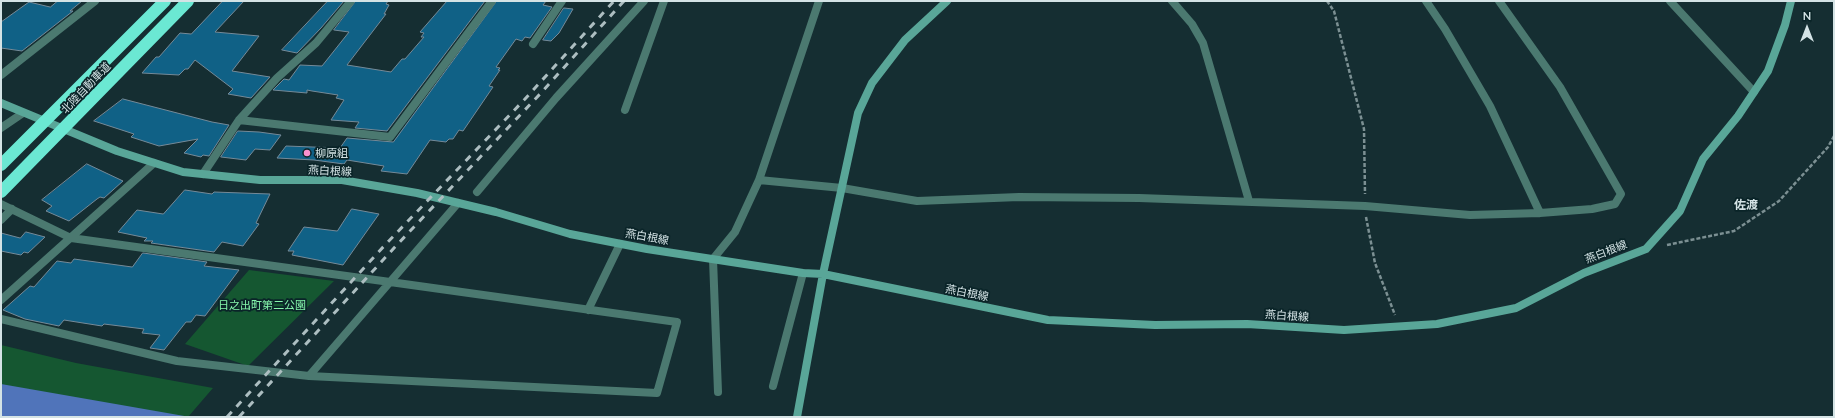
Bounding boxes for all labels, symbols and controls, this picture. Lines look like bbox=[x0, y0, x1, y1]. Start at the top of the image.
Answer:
north arrow bbox=[1787, 8, 1827, 48]
text: N bbox=[1803, 9, 1811, 22]
street label: 北陸自動車道 bbox=[58, 60, 114, 116]
place label: 柳原組 bbox=[315, 146, 348, 160]
marker: 柳原組 bbox=[302, 148, 312, 158]
street label: 燕白根線 bbox=[308, 163, 352, 179]
district label: 佐渡 bbox=[1734, 198, 1758, 212]
street label: 燕白根線 bbox=[624, 227, 670, 247]
street label: 燕白根線 bbox=[1583, 238, 1629, 266]
street label: 燕白根線 bbox=[944, 282, 990, 304]
park label: 日之出町第二公園 bbox=[218, 298, 306, 312]
street label: 燕白根線 bbox=[1265, 308, 1309, 324]

